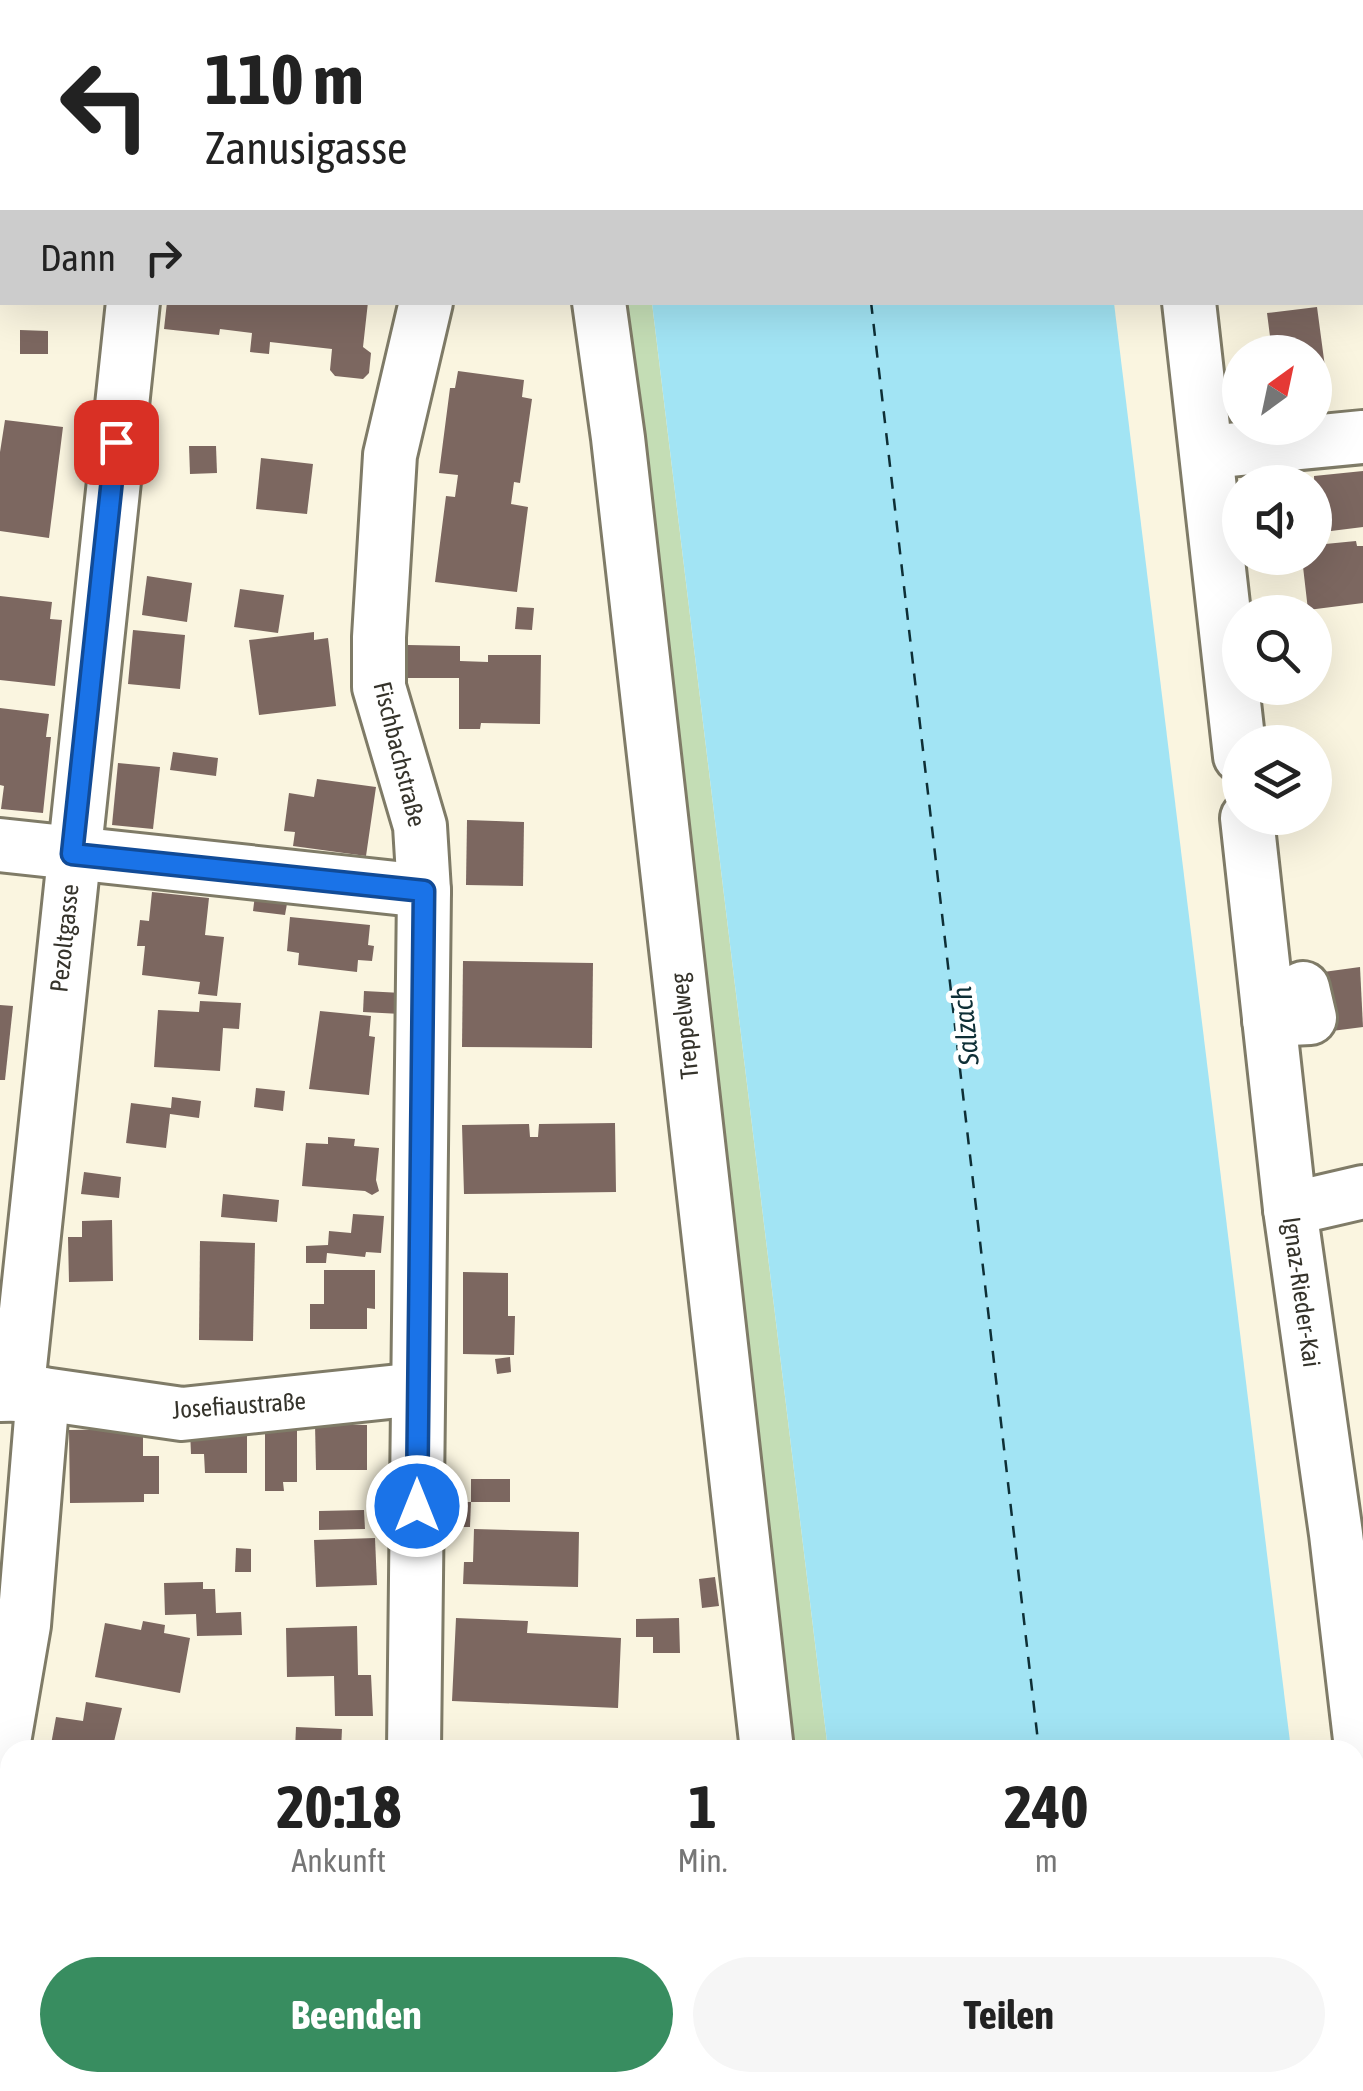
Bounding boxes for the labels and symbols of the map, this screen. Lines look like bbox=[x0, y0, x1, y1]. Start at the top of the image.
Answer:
north arrow bbox=[1222, 335, 1332, 445]
pin bbox=[74, 400, 159, 485]
street label: Fischbachstraße bbox=[368, 679, 432, 829]
street label: Pezoltgasse bbox=[44, 883, 84, 993]
street label: Treppelweg bbox=[664, 971, 703, 1080]
water label: Salzach bbox=[945, 985, 985, 1068]
street label: Ignaz-Rieder-Kai bbox=[1278, 1215, 1326, 1369]
street label: Josefiaustraße bbox=[171, 1386, 307, 1424]
position arrow bbox=[365, 1454, 469, 1558]

